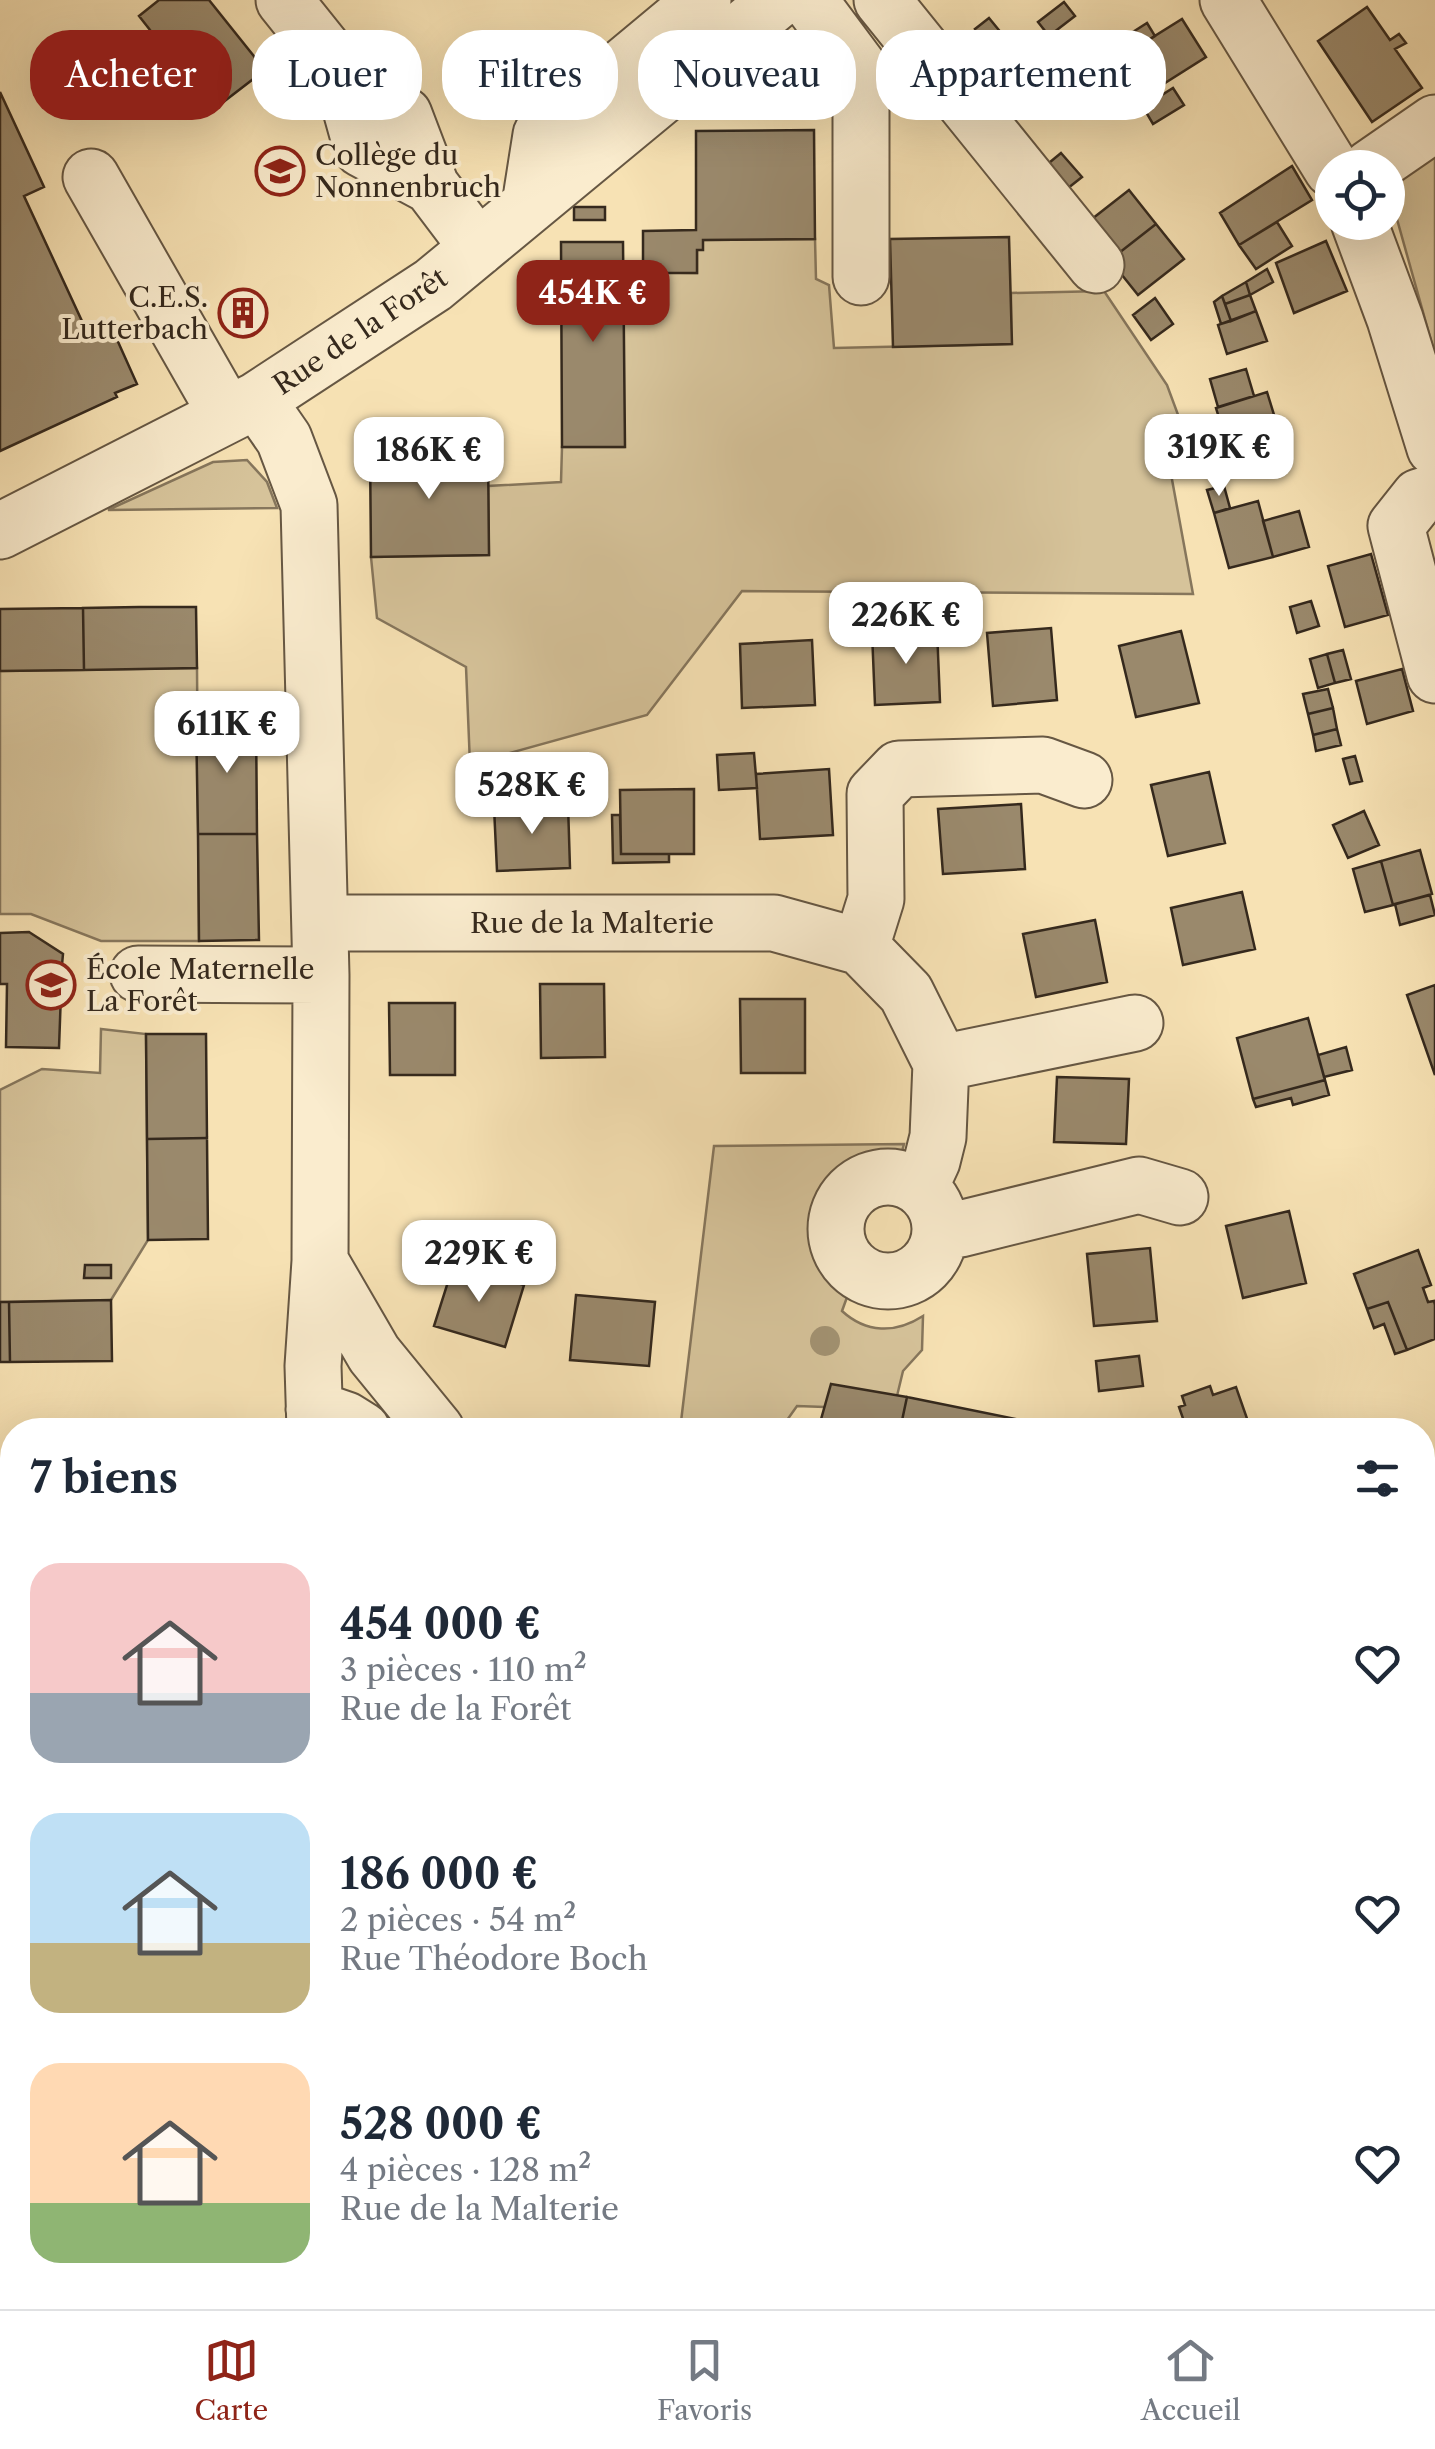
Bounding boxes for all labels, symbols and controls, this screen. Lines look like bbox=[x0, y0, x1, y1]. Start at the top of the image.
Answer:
chip: Acheter bbox=[30, 30, 232, 120]
chip: Louer bbox=[252, 30, 422, 120]
chip: Filtres bbox=[442, 30, 618, 120]
chip: Nouveau bbox=[638, 30, 856, 120]
chip: Appartement bbox=[876, 30, 1166, 120]
place label: Collège du Nonnenbruch bbox=[315, 138, 501, 204]
school or university icon: Collège du Nonnenbruch bbox=[254, 145, 306, 197]
map controls bbox=[1315, 150, 1405, 240]
button: locate bbox=[1315, 150, 1405, 240]
street label: Rue de la Forêt bbox=[267, 260, 454, 402]
pin: 454K € bbox=[512, 260, 674, 345]
text: 454K € bbox=[539, 273, 647, 312]
place label: C.E.S. Lutterbach bbox=[61, 280, 208, 346]
building icon: C.E.S. Lutterbach bbox=[217, 287, 269, 339]
pin: 319K € bbox=[1138, 414, 1300, 499]
pin: 186K € bbox=[348, 417, 510, 502]
text: 319K € bbox=[1167, 427, 1271, 466]
text: 186K € bbox=[376, 430, 482, 469]
pin: 226K € bbox=[825, 582, 987, 667]
text: 226K € bbox=[851, 595, 961, 634]
pin: 611K € bbox=[146, 691, 308, 776]
text: 611K € bbox=[176, 704, 278, 743]
pin: 528K € bbox=[451, 752, 613, 837]
text: 528K € bbox=[477, 765, 587, 804]
street label: Rue de la Malterie bbox=[470, 906, 714, 940]
place label: École Maternelle La Forêt bbox=[86, 952, 314, 1018]
school or university icon: École Maternelle La Forêt bbox=[25, 959, 77, 1011]
pin: 229K € bbox=[398, 1220, 560, 1305]
text: 229K € bbox=[424, 1233, 534, 1272]
icon: filters bbox=[1350, 1451, 1405, 1506]
text: 7 biens bbox=[30, 1452, 178, 1504]
text: 454 000 € bbox=[340, 1598, 541, 1650]
icon: home bbox=[110, 1603, 230, 1723]
icon: heart bbox=[1350, 1636, 1405, 1691]
text: 3 pièces · 110 m² bbox=[340, 1650, 587, 1689]
text: Rue de la Forêt bbox=[340, 1689, 571, 1728]
text: 186 000 € bbox=[340, 1848, 538, 1900]
icon: home bbox=[110, 1853, 230, 1973]
icon: heart bbox=[1350, 1886, 1405, 1941]
text: 2 pièces · 54 m² bbox=[340, 1900, 576, 1939]
text: Rue Théodore Boch bbox=[340, 1939, 648, 1978]
text: 528 000 € bbox=[340, 2098, 542, 2150]
icon: home bbox=[110, 2103, 230, 2223]
icon: heart bbox=[1350, 2136, 1405, 2191]
text: 4 pièces · 128 m² bbox=[340, 2150, 591, 2189]
text: Rue de la Malterie bbox=[340, 2189, 619, 2228]
tab: Carte bbox=[194, 2333, 268, 2427]
tab: Favoris bbox=[657, 2333, 752, 2427]
tab: Accueil bbox=[1141, 2333, 1241, 2427]

